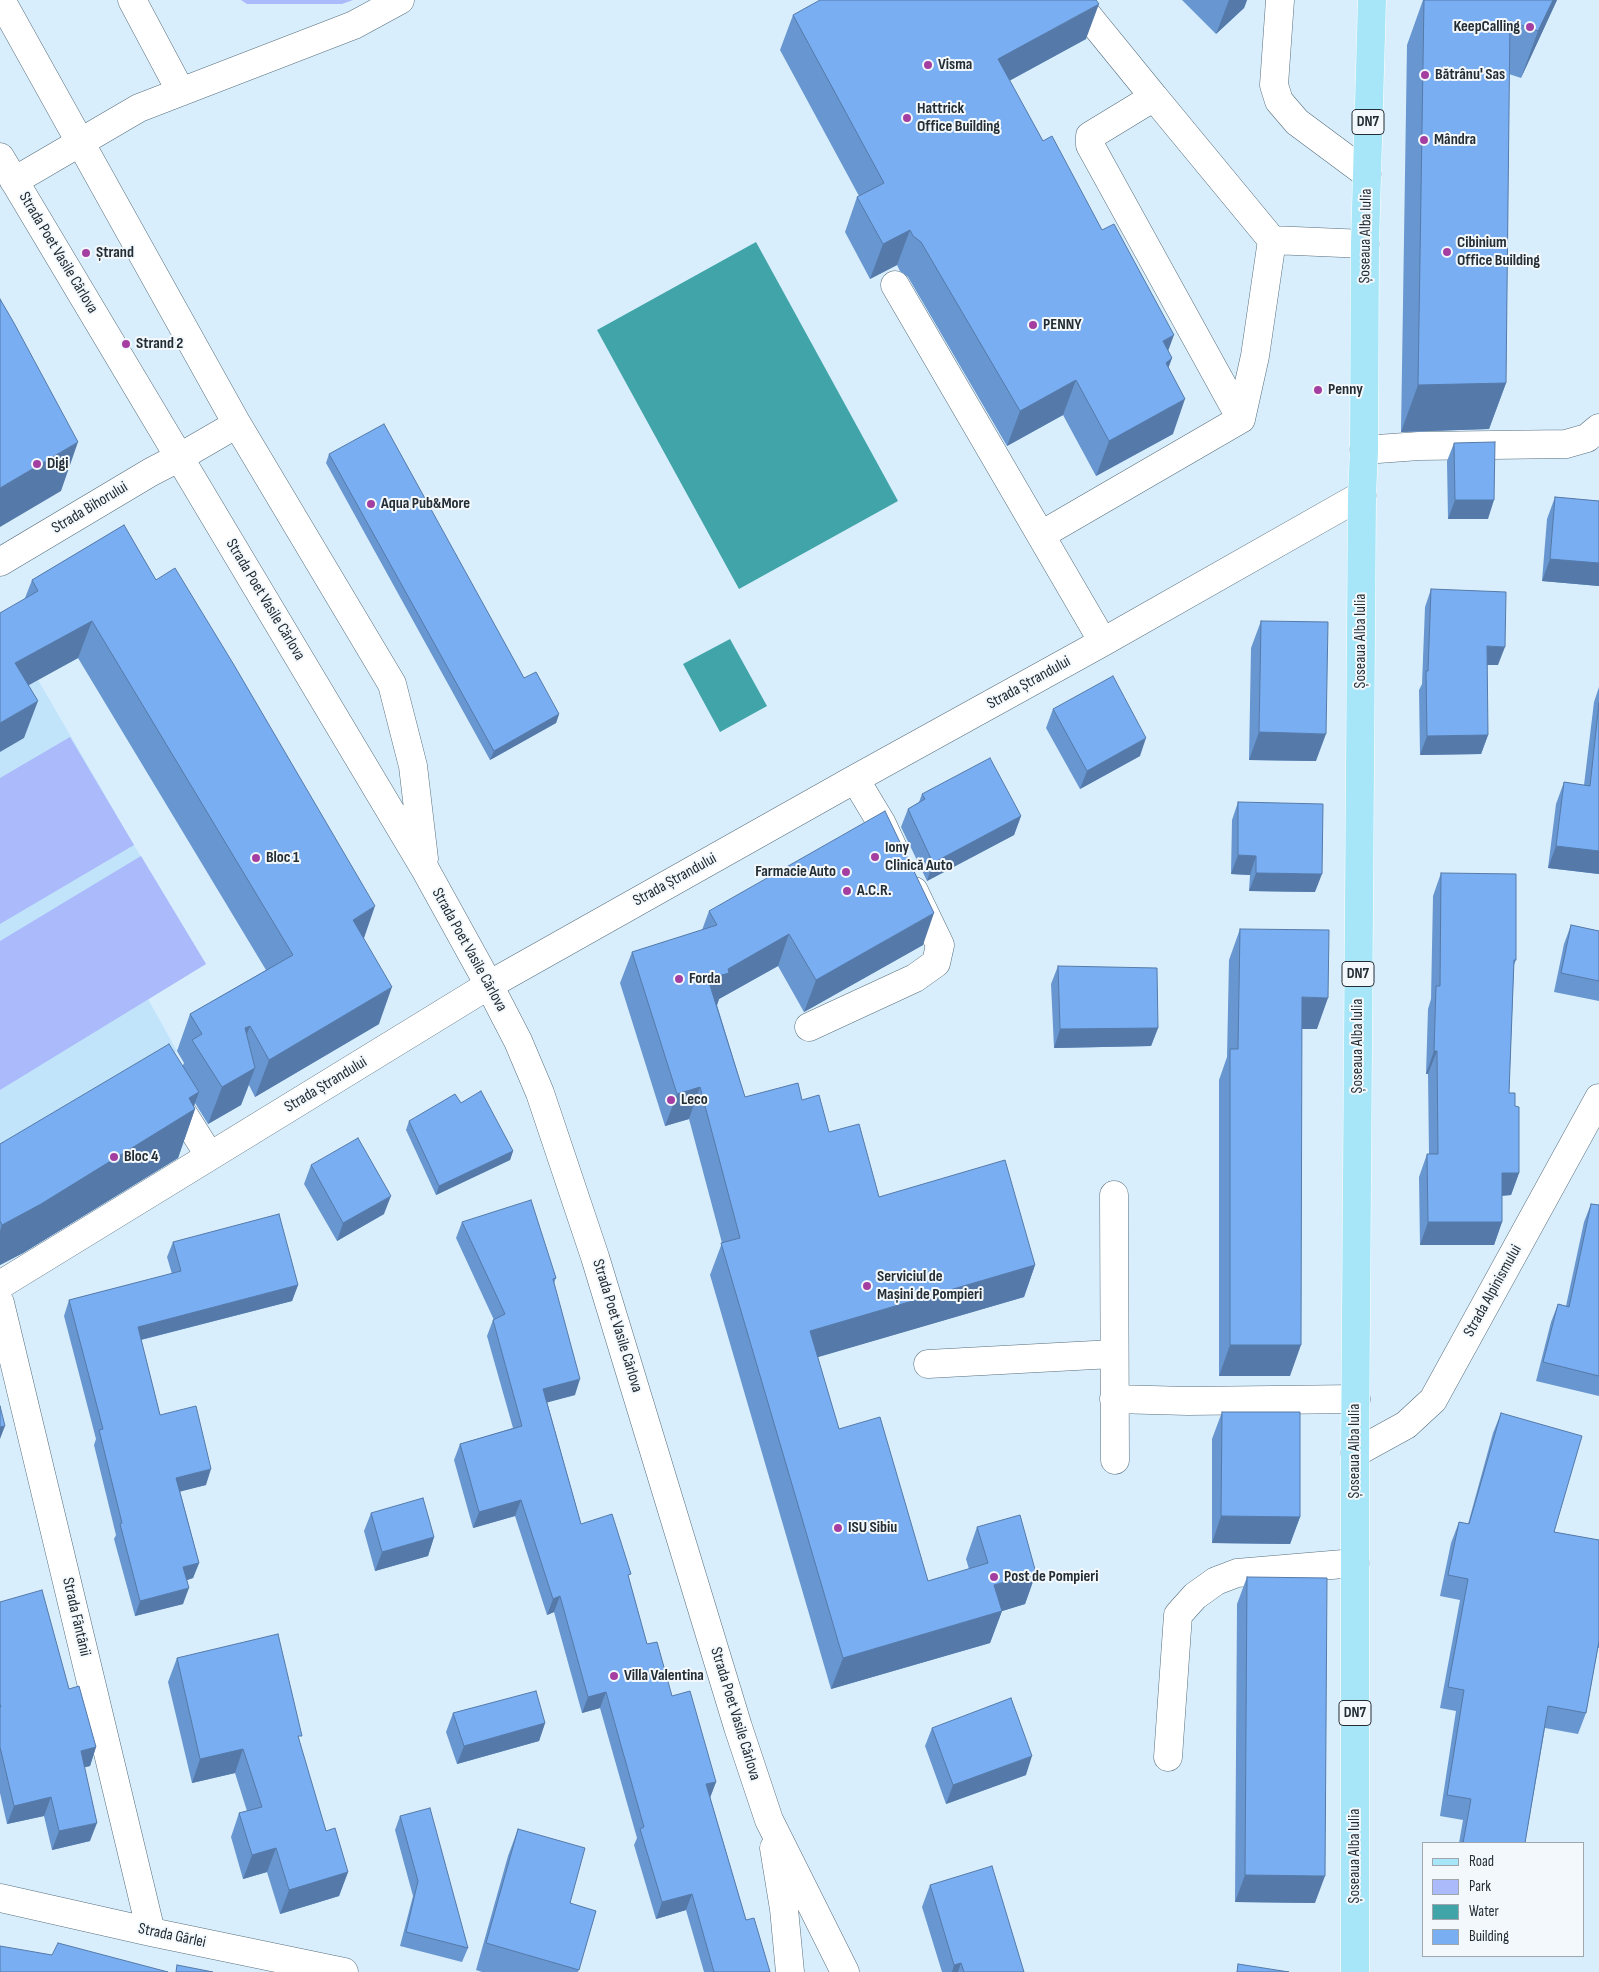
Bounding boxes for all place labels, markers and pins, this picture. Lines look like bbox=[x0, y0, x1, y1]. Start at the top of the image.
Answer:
place label: KeepCalling bbox=[1453, 17, 1520, 37]
marker: KeepCalling bbox=[1524, 21, 1536, 33]
place label: Visma bbox=[938, 55, 972, 75]
marker: Visma bbox=[922, 59, 934, 71]
place label: Bătrânu' Sas bbox=[1435, 65, 1505, 85]
marker: Bătrânu' Sas bbox=[1419, 69, 1431, 81]
place label: Hattrick Office Building bbox=[917, 99, 1000, 137]
marker: Hattrick Office Building bbox=[901, 112, 913, 124]
place label: Mândra bbox=[1434, 130, 1476, 150]
marker: Mândra bbox=[1418, 134, 1430, 146]
place label: Cibinium Office Building bbox=[1457, 233, 1540, 271]
place label: Ștrand bbox=[96, 243, 134, 263]
marker: Cibinium Office Building bbox=[1441, 246, 1453, 258]
marker: Ștrand bbox=[80, 247, 92, 259]
place label: PENNY bbox=[1043, 315, 1082, 335]
marker: PENNY bbox=[1027, 319, 1039, 331]
place label: Strand 2 bbox=[136, 334, 183, 354]
marker: Strand 2 bbox=[120, 338, 132, 350]
place label: Penny bbox=[1328, 380, 1363, 400]
marker: Penny bbox=[1312, 384, 1324, 396]
place label: Digi bbox=[47, 454, 69, 474]
marker: Digi bbox=[31, 458, 43, 470]
place label: Aqua Pub&More bbox=[381, 494, 470, 514]
marker: Aqua Pub&More bbox=[365, 498, 377, 510]
place label: Iony Clinică Auto bbox=[885, 838, 953, 876]
place label: Bloc 1 bbox=[266, 848, 299, 868]
marker: Iony Clinică Auto bbox=[869, 851, 881, 863]
marker: Bloc 1 bbox=[250, 852, 262, 864]
place label: Farmacie Auto bbox=[755, 862, 836, 882]
marker: Farmacie Auto bbox=[840, 866, 852, 878]
place label: A.C.R. bbox=[857, 881, 892, 901]
marker: A.C.R. bbox=[841, 885, 853, 897]
place label: Forda bbox=[689, 969, 721, 989]
marker: Forda bbox=[673, 973, 685, 985]
place label: Leco bbox=[681, 1090, 708, 1110]
marker: Leco bbox=[665, 1094, 677, 1106]
place label: Bloc 4 bbox=[124, 1147, 159, 1167]
marker: Bloc 4 bbox=[108, 1151, 120, 1163]
place label: Serviciul de Mașini de Pompieri bbox=[877, 1267, 982, 1305]
marker: Serviciul de Mașini de Pompieri bbox=[861, 1280, 873, 1292]
place label: ISU Sibiu bbox=[848, 1518, 897, 1538]
marker: ISU Sibiu bbox=[832, 1522, 844, 1534]
place label: Post de Pompieri bbox=[1004, 1567, 1098, 1587]
marker: Post de Pompieri bbox=[988, 1571, 1000, 1583]
place label: Villa Valentina bbox=[624, 1666, 704, 1686]
marker: Villa Valentina bbox=[608, 1670, 620, 1682]

